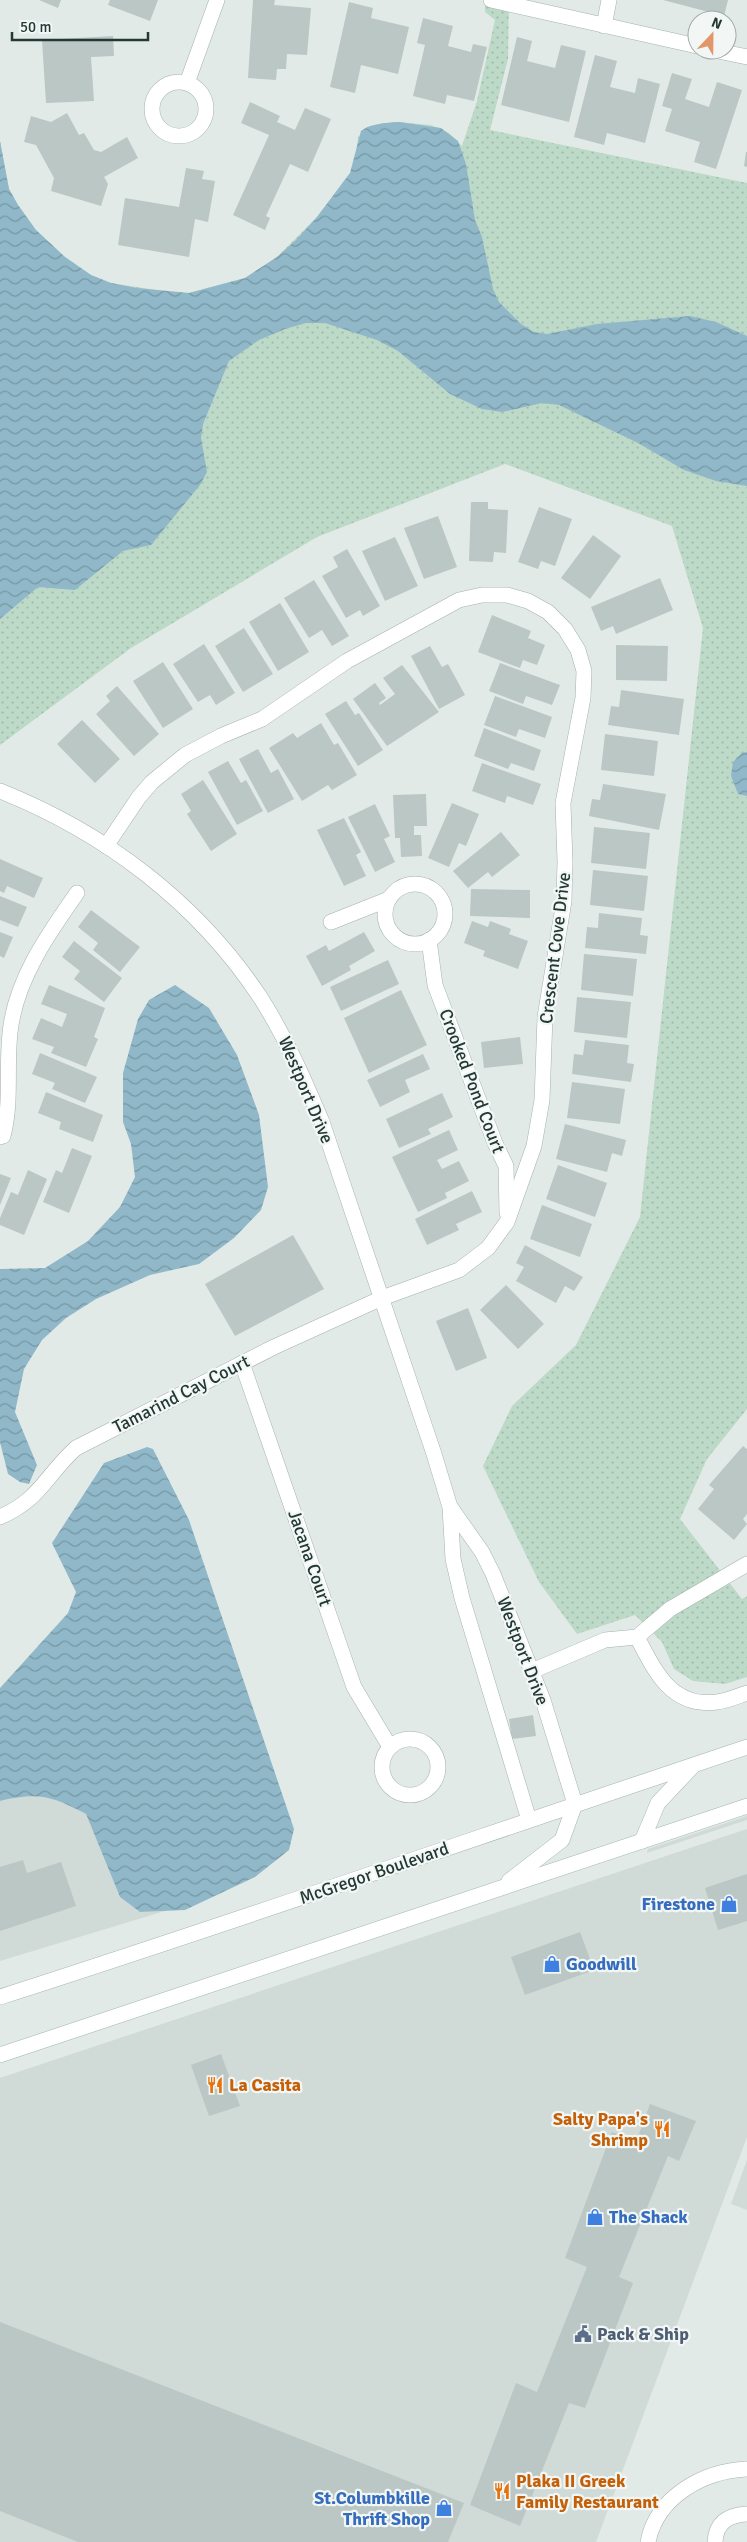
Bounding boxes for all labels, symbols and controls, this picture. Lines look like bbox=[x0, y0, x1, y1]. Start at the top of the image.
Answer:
scale bar bbox=[12, 10, 149, 42]
north arrow bbox=[687, 10, 737, 60]
text: N bbox=[709, 14, 724, 33]
text: 50 m bbox=[20, 18, 51, 36]
street label: Crescent Cove Drive bbox=[535, 871, 575, 1025]
street label: Crooked Pond Court bbox=[434, 1006, 510, 1156]
street label: Westport Drive bbox=[274, 1033, 338, 1147]
street label: Tamarind Cay Court bbox=[109, 1350, 253, 1438]
street label: Jacana Court bbox=[283, 1507, 337, 1609]
street label: Westport Drive bbox=[492, 1594, 554, 1708]
street label: McGregor Boulevard bbox=[296, 1837, 452, 1909]
place label: Firestone bbox=[641, 1893, 715, 1915]
shop icon: Firestone bbox=[719, 1894, 739, 1914]
place label: Goodwill bbox=[566, 1953, 637, 1975]
shop icon: Goodwill bbox=[542, 1954, 562, 1974]
place label: La Casita bbox=[229, 2074, 301, 2096]
restaurant icon: La Casita bbox=[205, 2075, 225, 2095]
place label: Salty Papa's Shrimp bbox=[553, 2108, 648, 2151]
restaurant icon: Salty Papa's Shrimp bbox=[652, 2119, 672, 2139]
place label: The Shack bbox=[609, 2206, 688, 2228]
shop icon: The Shack bbox=[585, 2207, 605, 2227]
place label: Pack & Ship bbox=[597, 2323, 689, 2345]
public building icon: Pack & Ship bbox=[573, 2324, 593, 2344]
place label: Plaka II Greek Family Restaurant bbox=[516, 2470, 659, 2513]
restaurant icon: Plaka II Greek Family Restaurant bbox=[492, 2481, 512, 2501]
place label: St.Columbkille Thrift Shop bbox=[314, 2487, 430, 2530]
shop icon: St.Columbkille Thrift Shop bbox=[434, 2498, 454, 2518]

